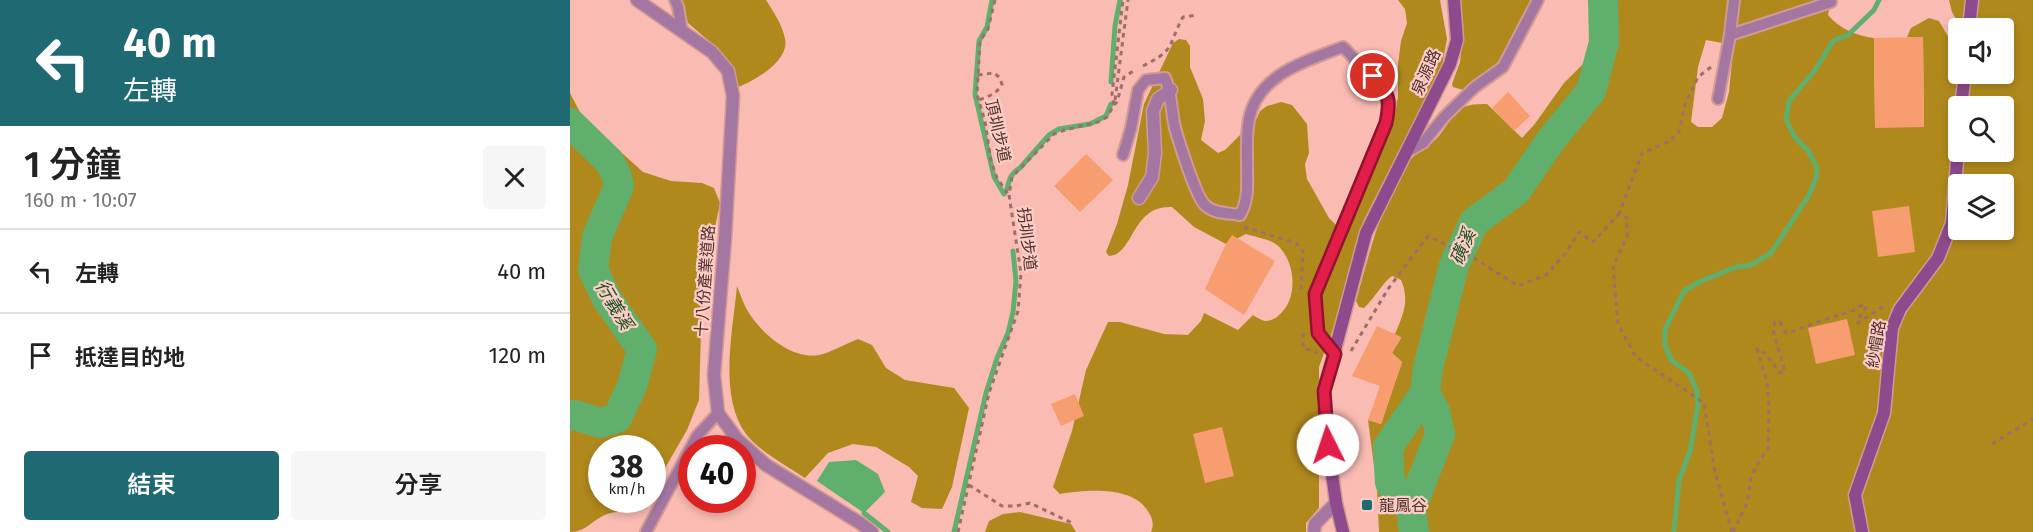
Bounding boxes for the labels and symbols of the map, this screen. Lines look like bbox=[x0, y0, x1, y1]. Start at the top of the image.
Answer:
street label: 泉源路 bbox=[1408, 46, 1444, 98]
pin bbox=[1347, 50, 1398, 101]
street label: 頂圳步道 bbox=[982, 98, 1014, 164]
street label: 拐圳步道 bbox=[1014, 206, 1040, 272]
water label: 磺溪 bbox=[1446, 223, 1481, 268]
street label: 十八份產業道路 bbox=[692, 224, 718, 338]
water label: 行義溪 bbox=[591, 276, 639, 336]
street label: 紗帽路 bbox=[1863, 319, 1889, 369]
position arrow bbox=[1296, 413, 1360, 477]
speed limit sign: 40 bbox=[678, 435, 756, 513]
place label: 龍鳳谷 bbox=[1379, 496, 1427, 515]
marker: 龍鳳谷 bbox=[1360, 498, 1374, 512]

